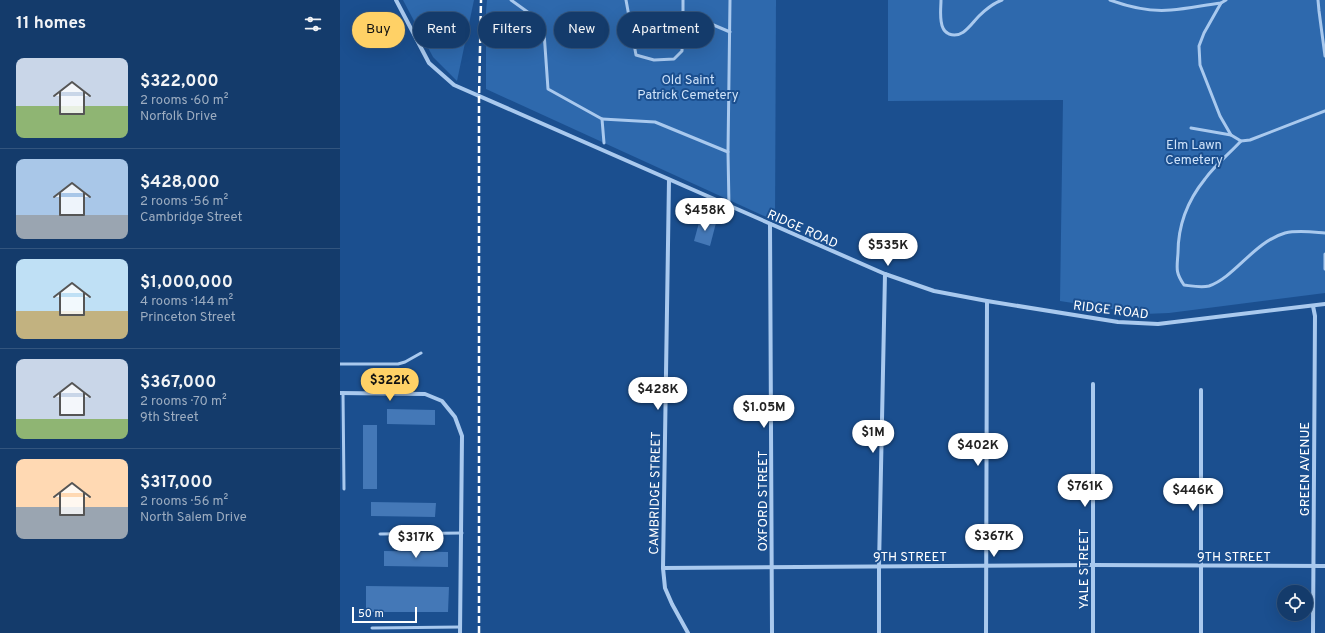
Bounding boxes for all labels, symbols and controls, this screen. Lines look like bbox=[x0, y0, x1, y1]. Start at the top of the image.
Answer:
chip: Buy bbox=[352, 12, 405, 48]
chip: Rent bbox=[413, 12, 470, 48]
chip: Filters bbox=[478, 12, 546, 48]
chip: New bbox=[554, 12, 609, 48]
chip: Apartment bbox=[617, 12, 714, 48]
text: 11 homes bbox=[16, 13, 86, 35]
icon: filters bbox=[302, 13, 324, 35]
text: $322,000 bbox=[140, 71, 219, 93]
park label: Old Saint Patrick Cemetery bbox=[637, 73, 739, 104]
icon: home bbox=[48, 74, 96, 122]
text: 2 rooms · 60 m² bbox=[140, 93, 229, 109]
text: Norfolk Drive bbox=[140, 109, 217, 125]
park label: Elm Lawn Cemetery bbox=[1165, 138, 1223, 169]
text: $428,000 bbox=[140, 172, 220, 194]
icon: home bbox=[48, 175, 96, 223]
text: 2 rooms · 56 m² bbox=[140, 194, 228, 210]
pin: $458K bbox=[677, 198, 733, 232]
text: $458K bbox=[684, 203, 726, 219]
street label: RIDGE ROAD bbox=[764, 207, 840, 253]
text: Cambridge Street bbox=[140, 210, 242, 226]
pin: $535K bbox=[860, 233, 916, 267]
text: $535K bbox=[868, 238, 908, 254]
text: $1,000,000 bbox=[140, 272, 233, 294]
icon: home bbox=[48, 275, 96, 323]
text: 4 rooms · 144 m² bbox=[140, 294, 233, 310]
street label: RIDGE ROAD bbox=[1072, 298, 1149, 324]
text: Princeton Street bbox=[140, 310, 236, 326]
pin: $322K bbox=[362, 368, 418, 402]
text: $367,000 bbox=[140, 372, 216, 394]
text: $322K bbox=[370, 373, 410, 389]
icon: home bbox=[48, 375, 96, 423]
pin: $428K bbox=[630, 377, 686, 411]
text: $428K bbox=[637, 382, 679, 398]
text: 2 rooms · 70 m² bbox=[140, 394, 227, 410]
pin: $1.05M bbox=[731, 395, 797, 429]
text: $1.05M bbox=[742, 400, 786, 416]
text: 9th Street bbox=[140, 410, 199, 426]
pin: $1M bbox=[854, 420, 892, 454]
street label: GREEN AVENUE bbox=[1298, 422, 1314, 516]
text: $1M bbox=[861, 425, 885, 441]
street label: CAMBRIDGE STREET bbox=[647, 431, 665, 555]
pin: $402K bbox=[950, 433, 1006, 467]
text: $402K bbox=[957, 438, 999, 454]
street label: OXFORD STREET bbox=[756, 451, 772, 551]
text: $317,000 bbox=[140, 472, 213, 494]
pin: $761K bbox=[1057, 474, 1113, 508]
icon: home bbox=[48, 475, 96, 523]
pin: $446K bbox=[1165, 478, 1221, 512]
text: $761K bbox=[1067, 479, 1103, 495]
text: $446K bbox=[1172, 483, 1214, 499]
text: 2 rooms · 56 m² bbox=[140, 494, 228, 510]
text: North Salem Drive bbox=[140, 510, 247, 526]
pin: $367K bbox=[966, 524, 1022, 558]
pin: $317K bbox=[388, 525, 444, 559]
text: $367K bbox=[974, 529, 1014, 545]
street label: YALE STREET bbox=[1077, 529, 1093, 609]
text: $317K bbox=[398, 530, 434, 546]
street label: 9TH STREET bbox=[873, 550, 947, 566]
street label: 9TH STREET bbox=[1197, 550, 1271, 566]
map controls bbox=[1277, 585, 1313, 621]
button: locate bbox=[1277, 585, 1313, 621]
scale bar bbox=[352, 605, 417, 624]
text: 50 m bbox=[358, 607, 384, 621]

